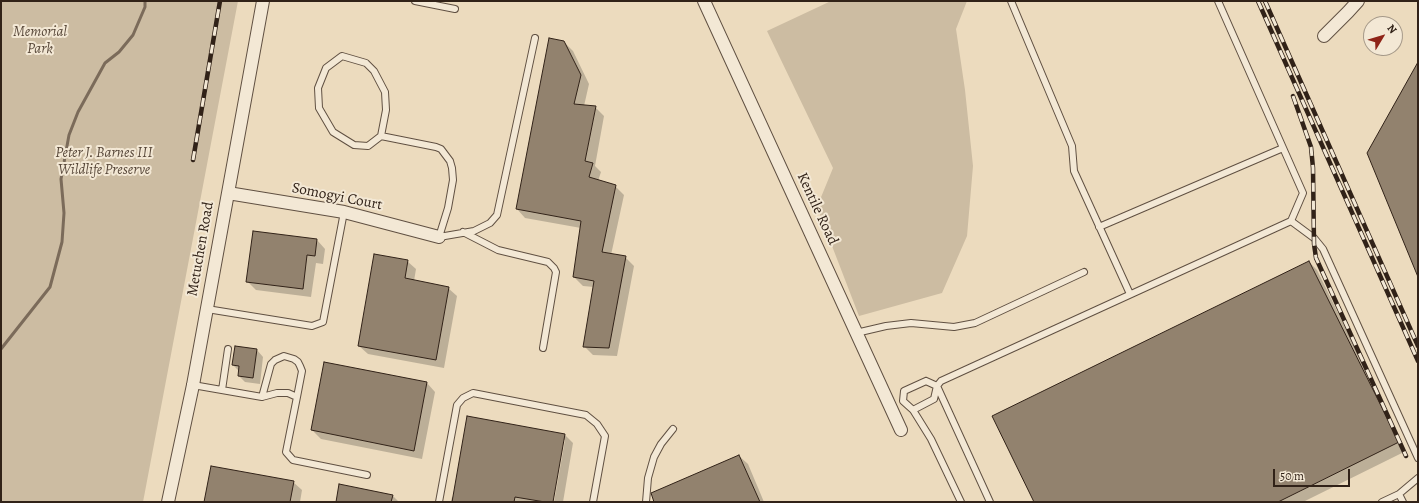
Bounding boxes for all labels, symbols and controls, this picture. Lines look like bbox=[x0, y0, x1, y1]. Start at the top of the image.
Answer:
north arrow bbox=[1363, 16, 1403, 56]
text: N bbox=[1384, 21, 1400, 37]
park label: Memorial Park bbox=[13, 23, 67, 58]
park label: Peter J. Barnes III Wildlife Preserve bbox=[55, 144, 153, 179]
street label: Kentile Road bbox=[792, 170, 842, 248]
street label: Somogyi Court bbox=[290, 179, 384, 215]
street label: Metuchen Road bbox=[184, 200, 218, 298]
scale bar bbox=[1275, 461, 1352, 487]
text: 50 m bbox=[1280, 468, 1304, 484]

